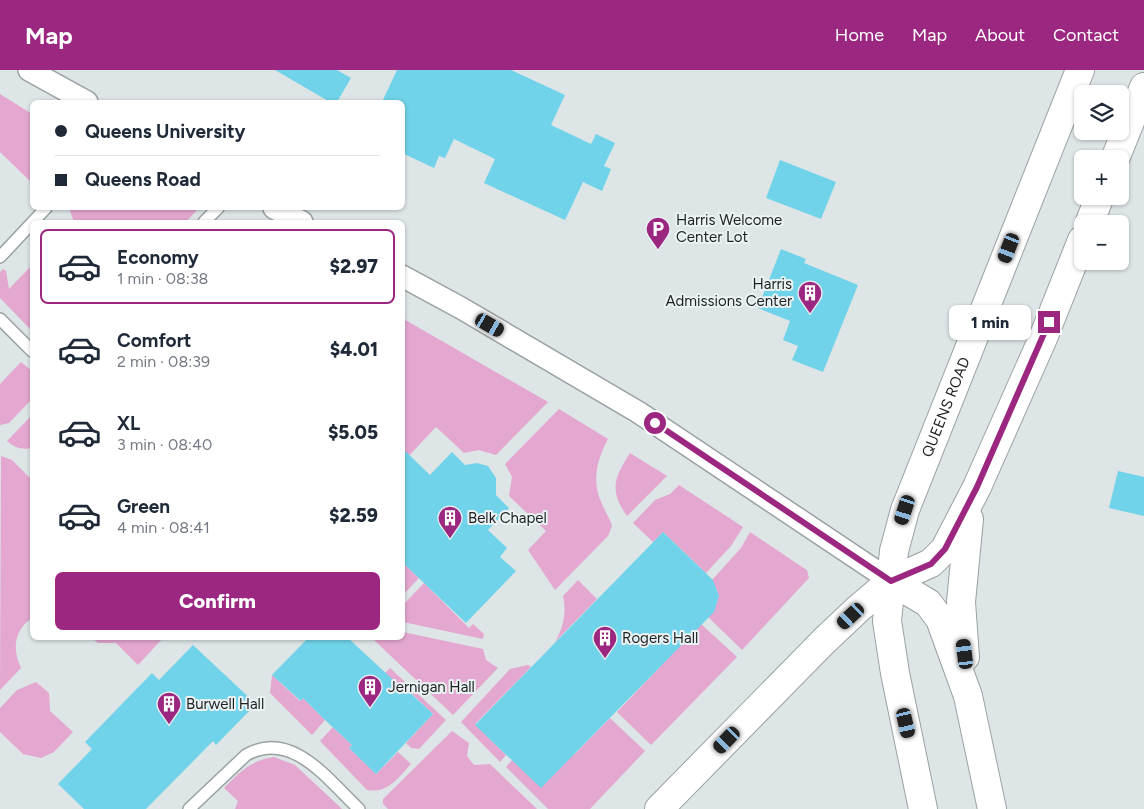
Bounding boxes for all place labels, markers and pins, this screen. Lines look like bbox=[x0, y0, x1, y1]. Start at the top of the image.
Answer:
place label: Harris Welcome Center Lot bbox=[676, 211, 782, 246]
parking icon: Harris Welcome Center Lot bbox=[645, 216, 671, 250]
place label: Harris Admissions Center bbox=[665, 275, 792, 310]
building icon: Harris Admissions Center bbox=[797, 280, 823, 314]
building icon: Belk Chapel bbox=[437, 505, 463, 539]
place label: Belk Chapel bbox=[468, 509, 547, 527]
building icon: Rogers Hall bbox=[592, 625, 618, 659]
place label: Rogers Hall bbox=[622, 629, 698, 647]
building icon: Jernigan Hall bbox=[357, 674, 383, 708]
place label: Jernigan Hall bbox=[388, 678, 475, 696]
building icon: Burwell Hall bbox=[156, 691, 182, 725]
place label: Burwell Hall bbox=[186, 695, 264, 713]

